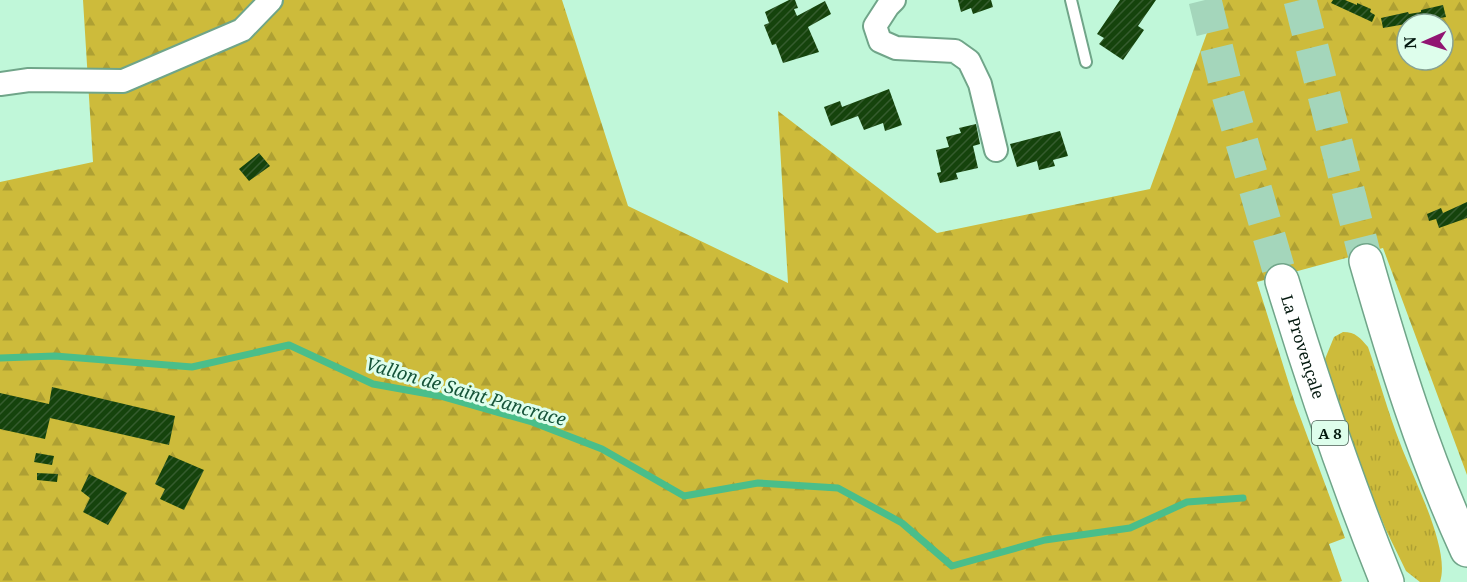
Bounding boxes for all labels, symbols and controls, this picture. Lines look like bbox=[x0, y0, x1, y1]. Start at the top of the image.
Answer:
north arrow bbox=[1395, 12, 1455, 72]
text: N bbox=[1399, 36, 1421, 50]
street label: La Provençale bbox=[1276, 292, 1330, 402]
water label: Vallon de Saint Pancrace bbox=[363, 351, 569, 431]
road number: A 8 bbox=[1312, 421, 1348, 445]

